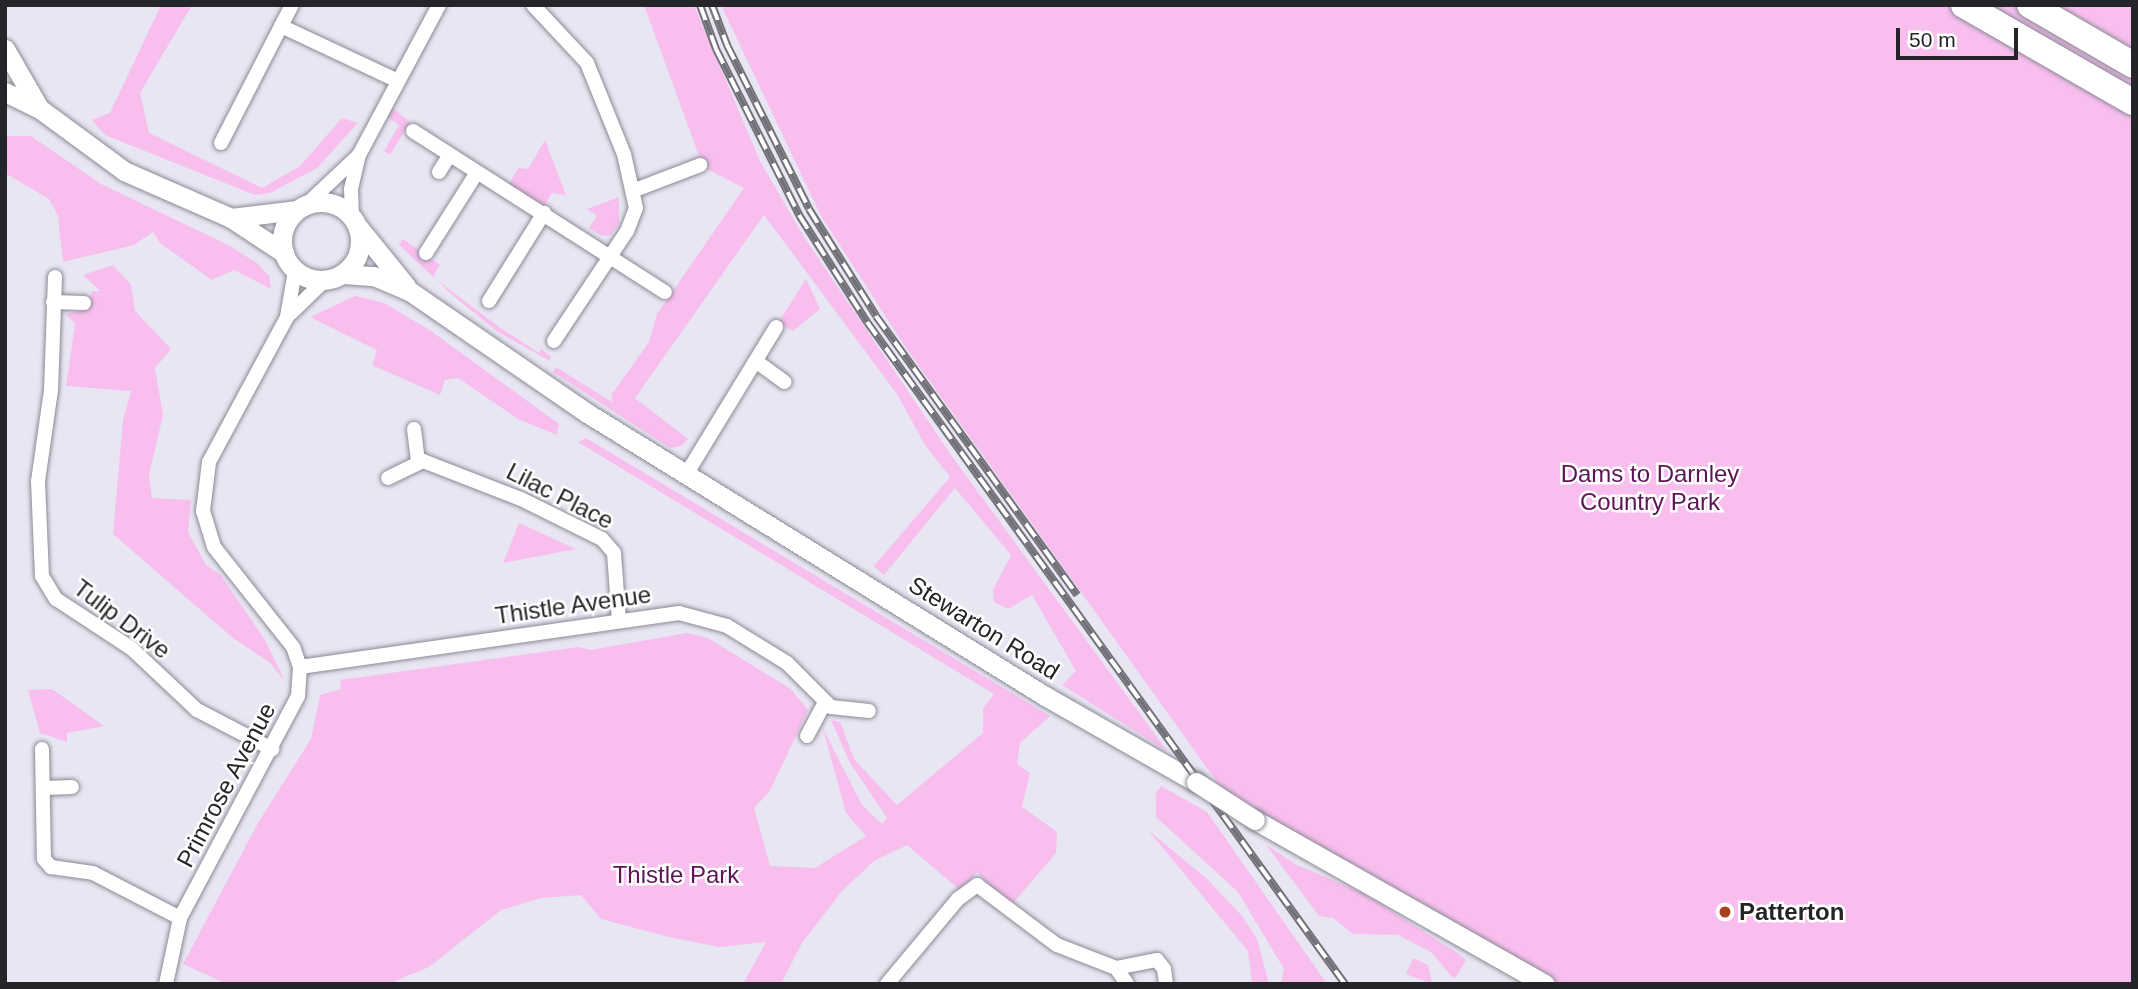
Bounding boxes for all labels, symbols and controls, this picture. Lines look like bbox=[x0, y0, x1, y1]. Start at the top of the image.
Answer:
scale bar bbox=[1900, 14, 2022, 58]
text: 50 m bbox=[1909, 28, 1956, 51]
street label: Lilac Place bbox=[502, 457, 618, 535]
park label: Dams to Darnley Country Park bbox=[1561, 460, 1739, 516]
street label: Stewarton Road bbox=[903, 570, 1065, 686]
street label: Tulip Drive bbox=[68, 573, 176, 665]
street label: Thistle Avenue bbox=[493, 580, 653, 630]
street label: Primrose Avenue bbox=[170, 697, 282, 873]
park label: Thistle Park bbox=[613, 861, 739, 889]
place label: Patterton bbox=[1739, 898, 1844, 926]
marker: Patterton bbox=[1717, 904, 1733, 920]

